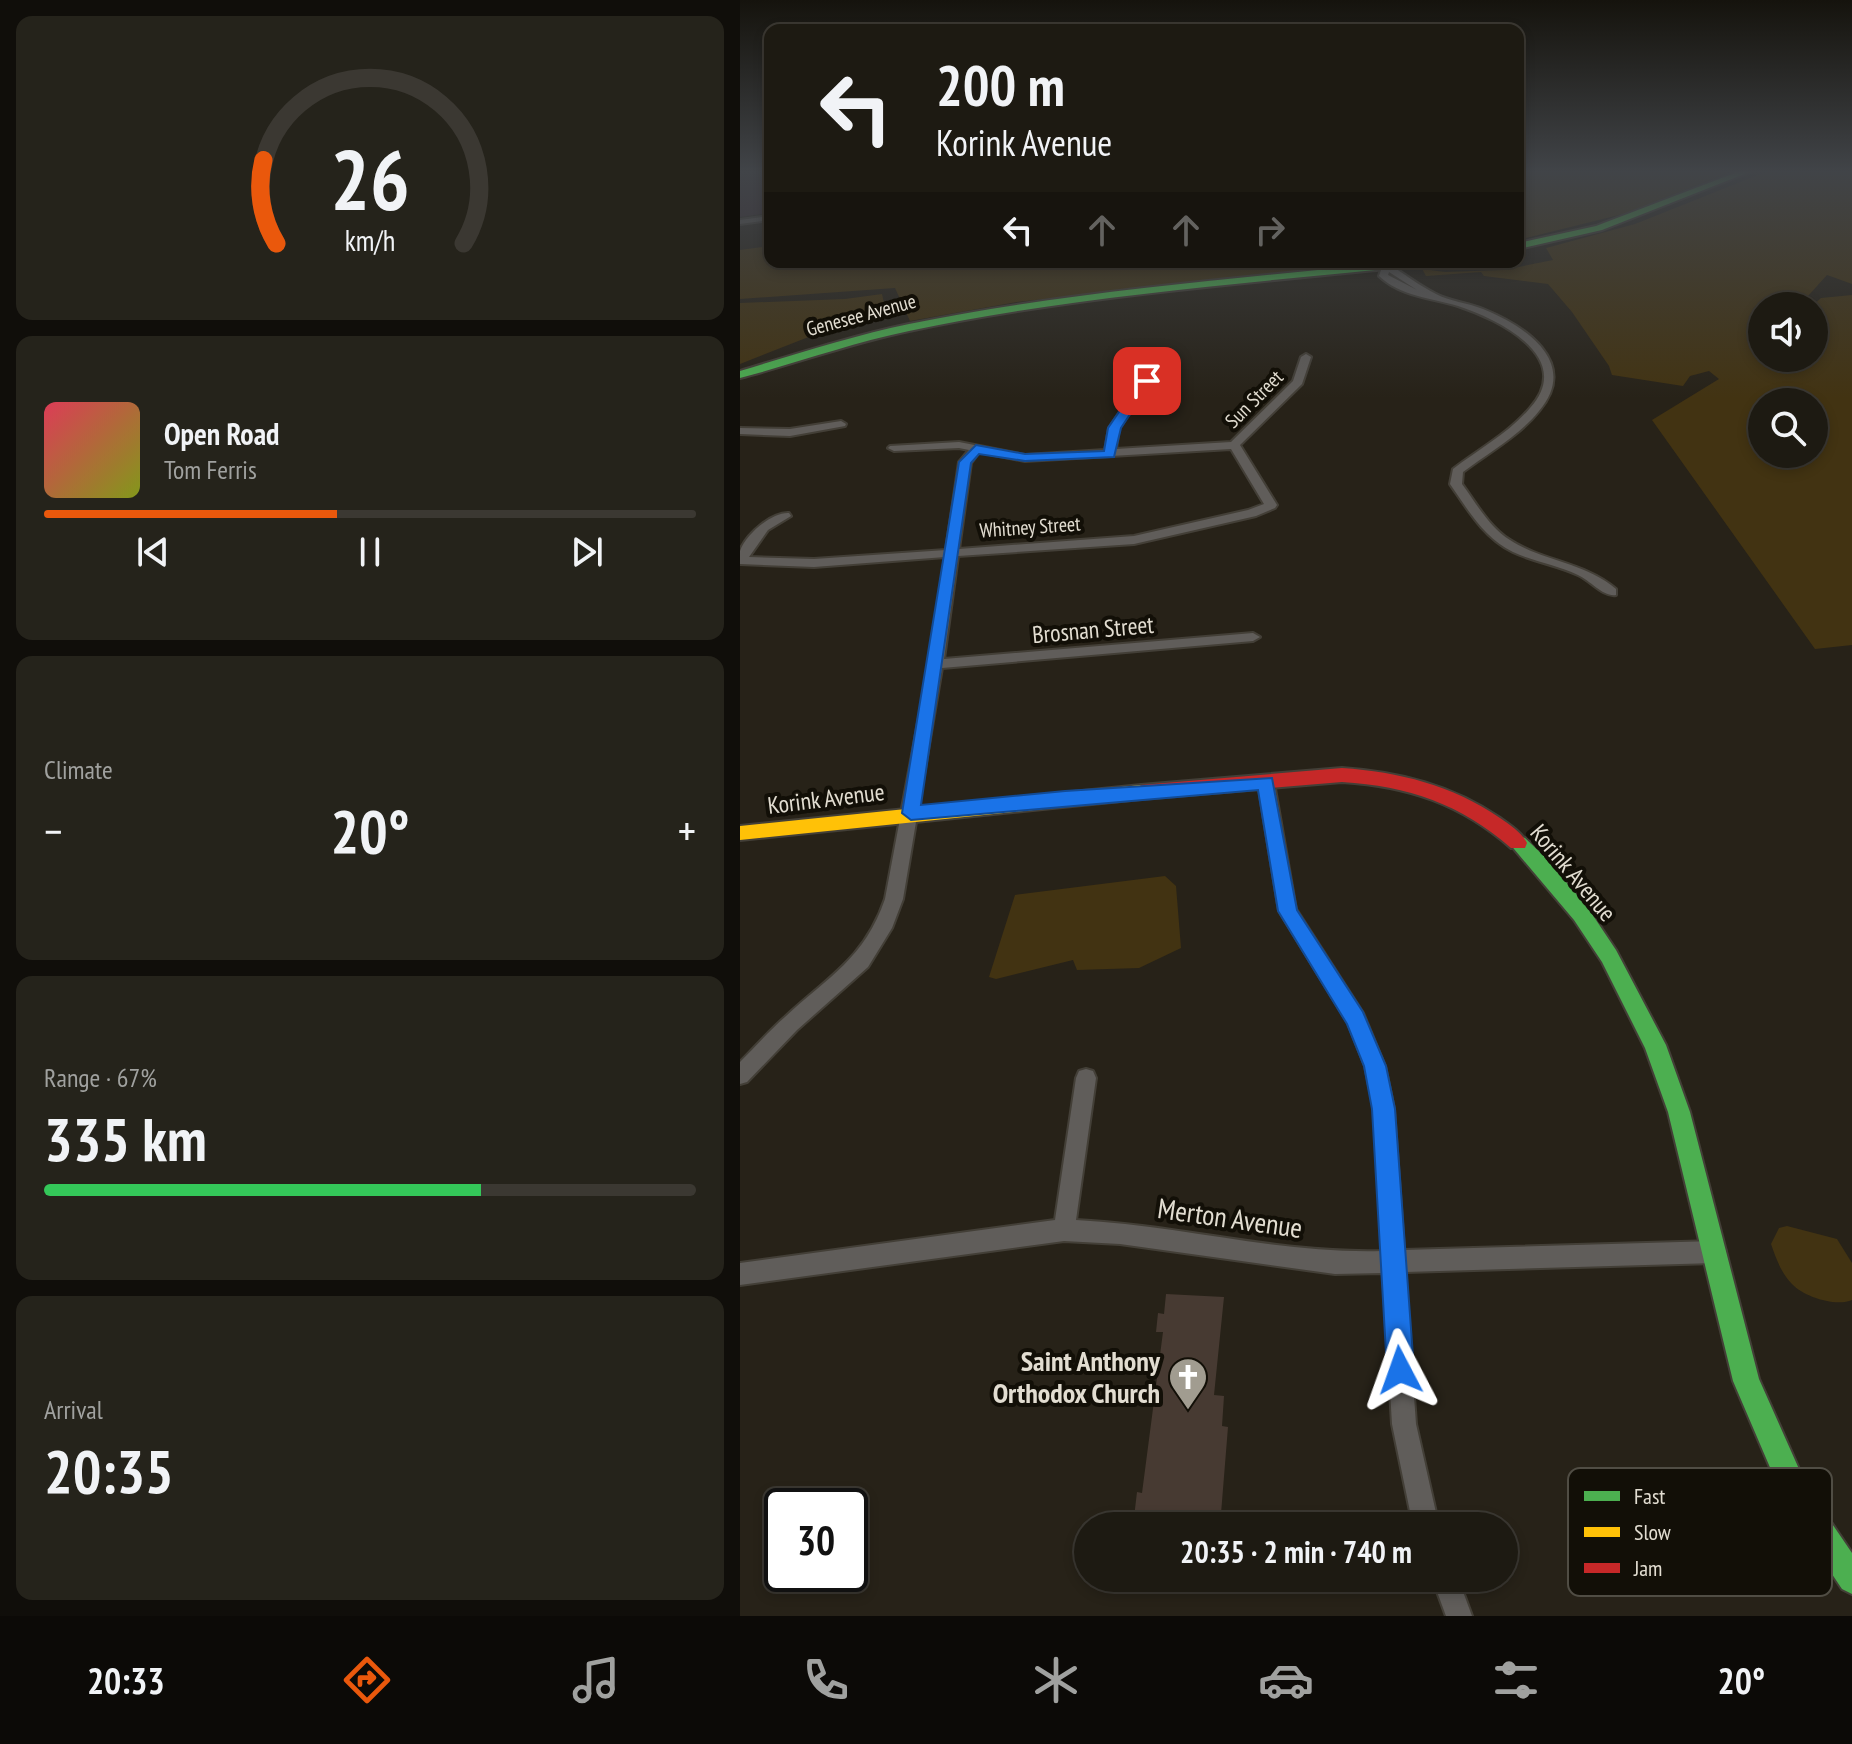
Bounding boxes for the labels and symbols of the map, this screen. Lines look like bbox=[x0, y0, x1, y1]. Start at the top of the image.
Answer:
street label: Genesee Avenue bbox=[803, 288, 919, 342]
pin bbox=[1113, 347, 1181, 415]
street label: Sun Street bbox=[1219, 364, 1289, 434]
street label: Whitney Street bbox=[979, 510, 1082, 544]
street label: Brosnan Street bbox=[1031, 609, 1155, 650]
street label: Korink Avenue bbox=[766, 776, 886, 821]
street label: Korink Avenue bbox=[1524, 818, 1623, 928]
street label: Merton Avenue bbox=[1155, 1189, 1305, 1246]
position arrow bbox=[1358, 1328, 1442, 1412]
place label: Saint Anthony Orthodox Church bbox=[993, 1342, 1161, 1411]
church icon: Saint Anthony Orthodox Church bbox=[1167, 1356, 1209, 1411]
legend bbox=[1568, 1468, 1832, 1596]
text: Fast bbox=[1634, 1482, 1665, 1510]
speed limit sign: 30 bbox=[764, 1488, 868, 1592]
text: Slow bbox=[1634, 1518, 1671, 1546]
text: Jam bbox=[1633, 1554, 1662, 1582]

